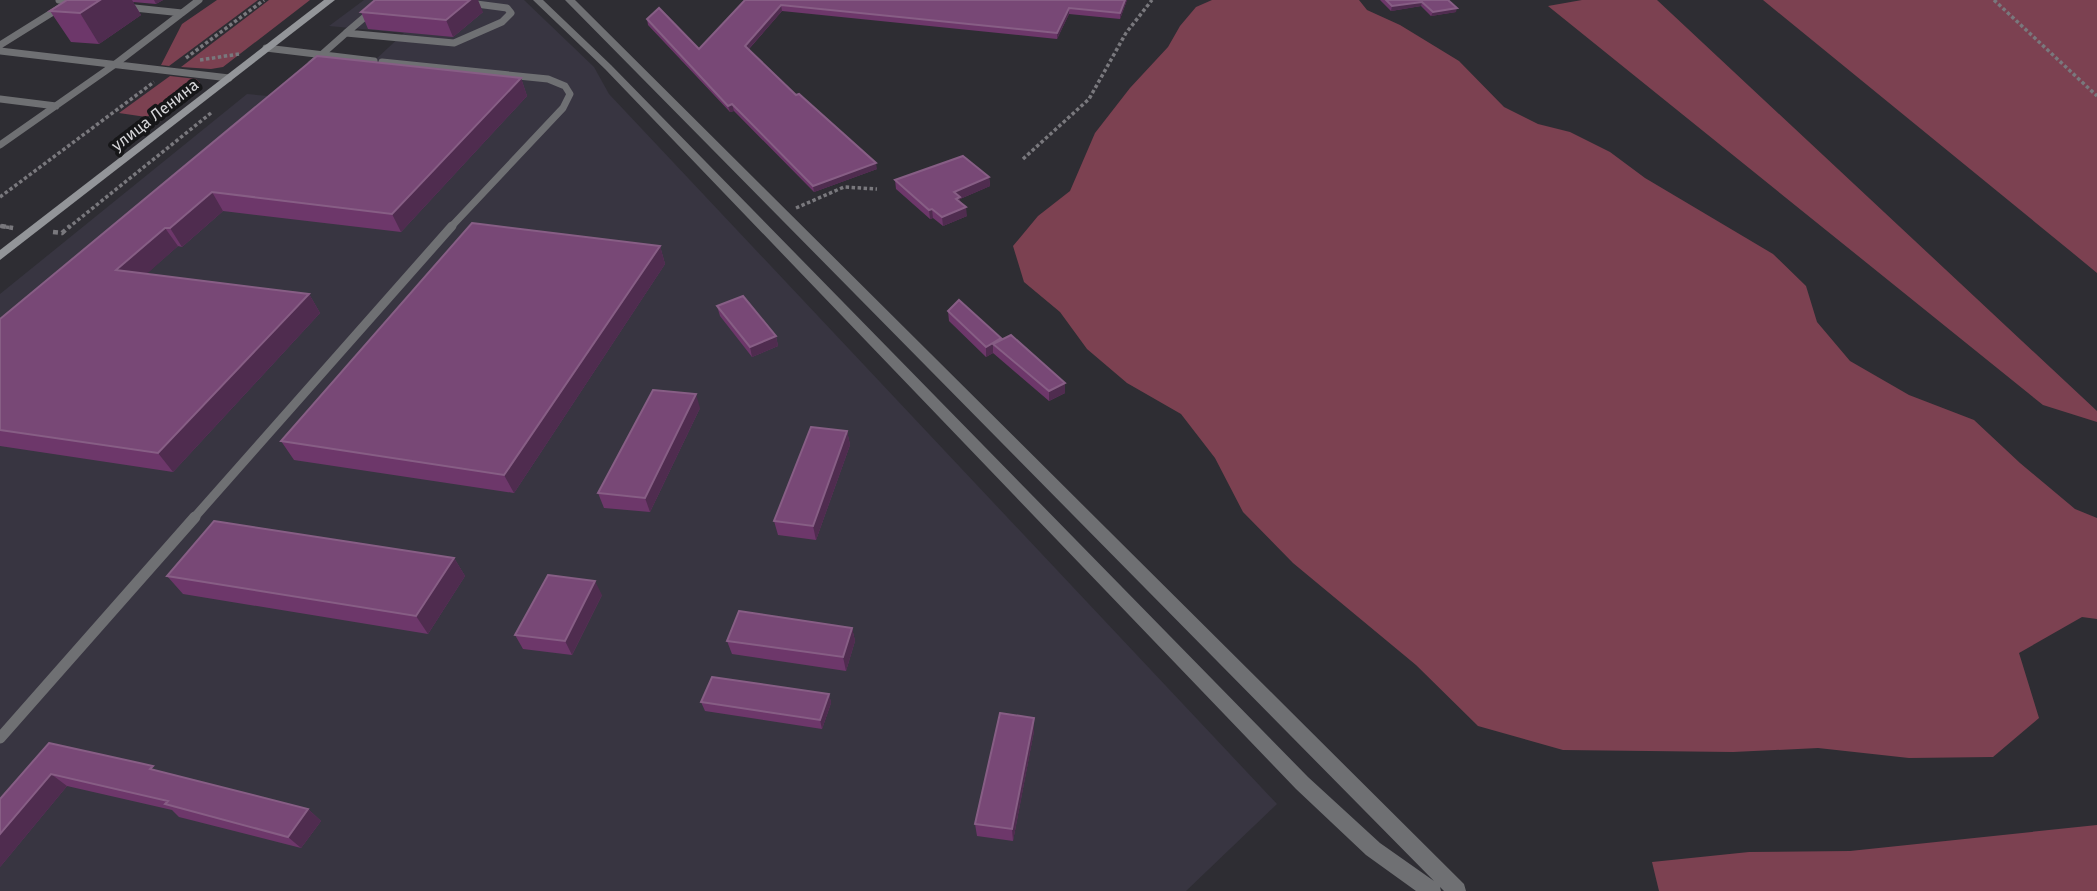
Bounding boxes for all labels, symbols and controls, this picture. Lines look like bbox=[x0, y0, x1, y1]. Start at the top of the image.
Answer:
street label: улица Ленина bbox=[108, 75, 202, 155]

